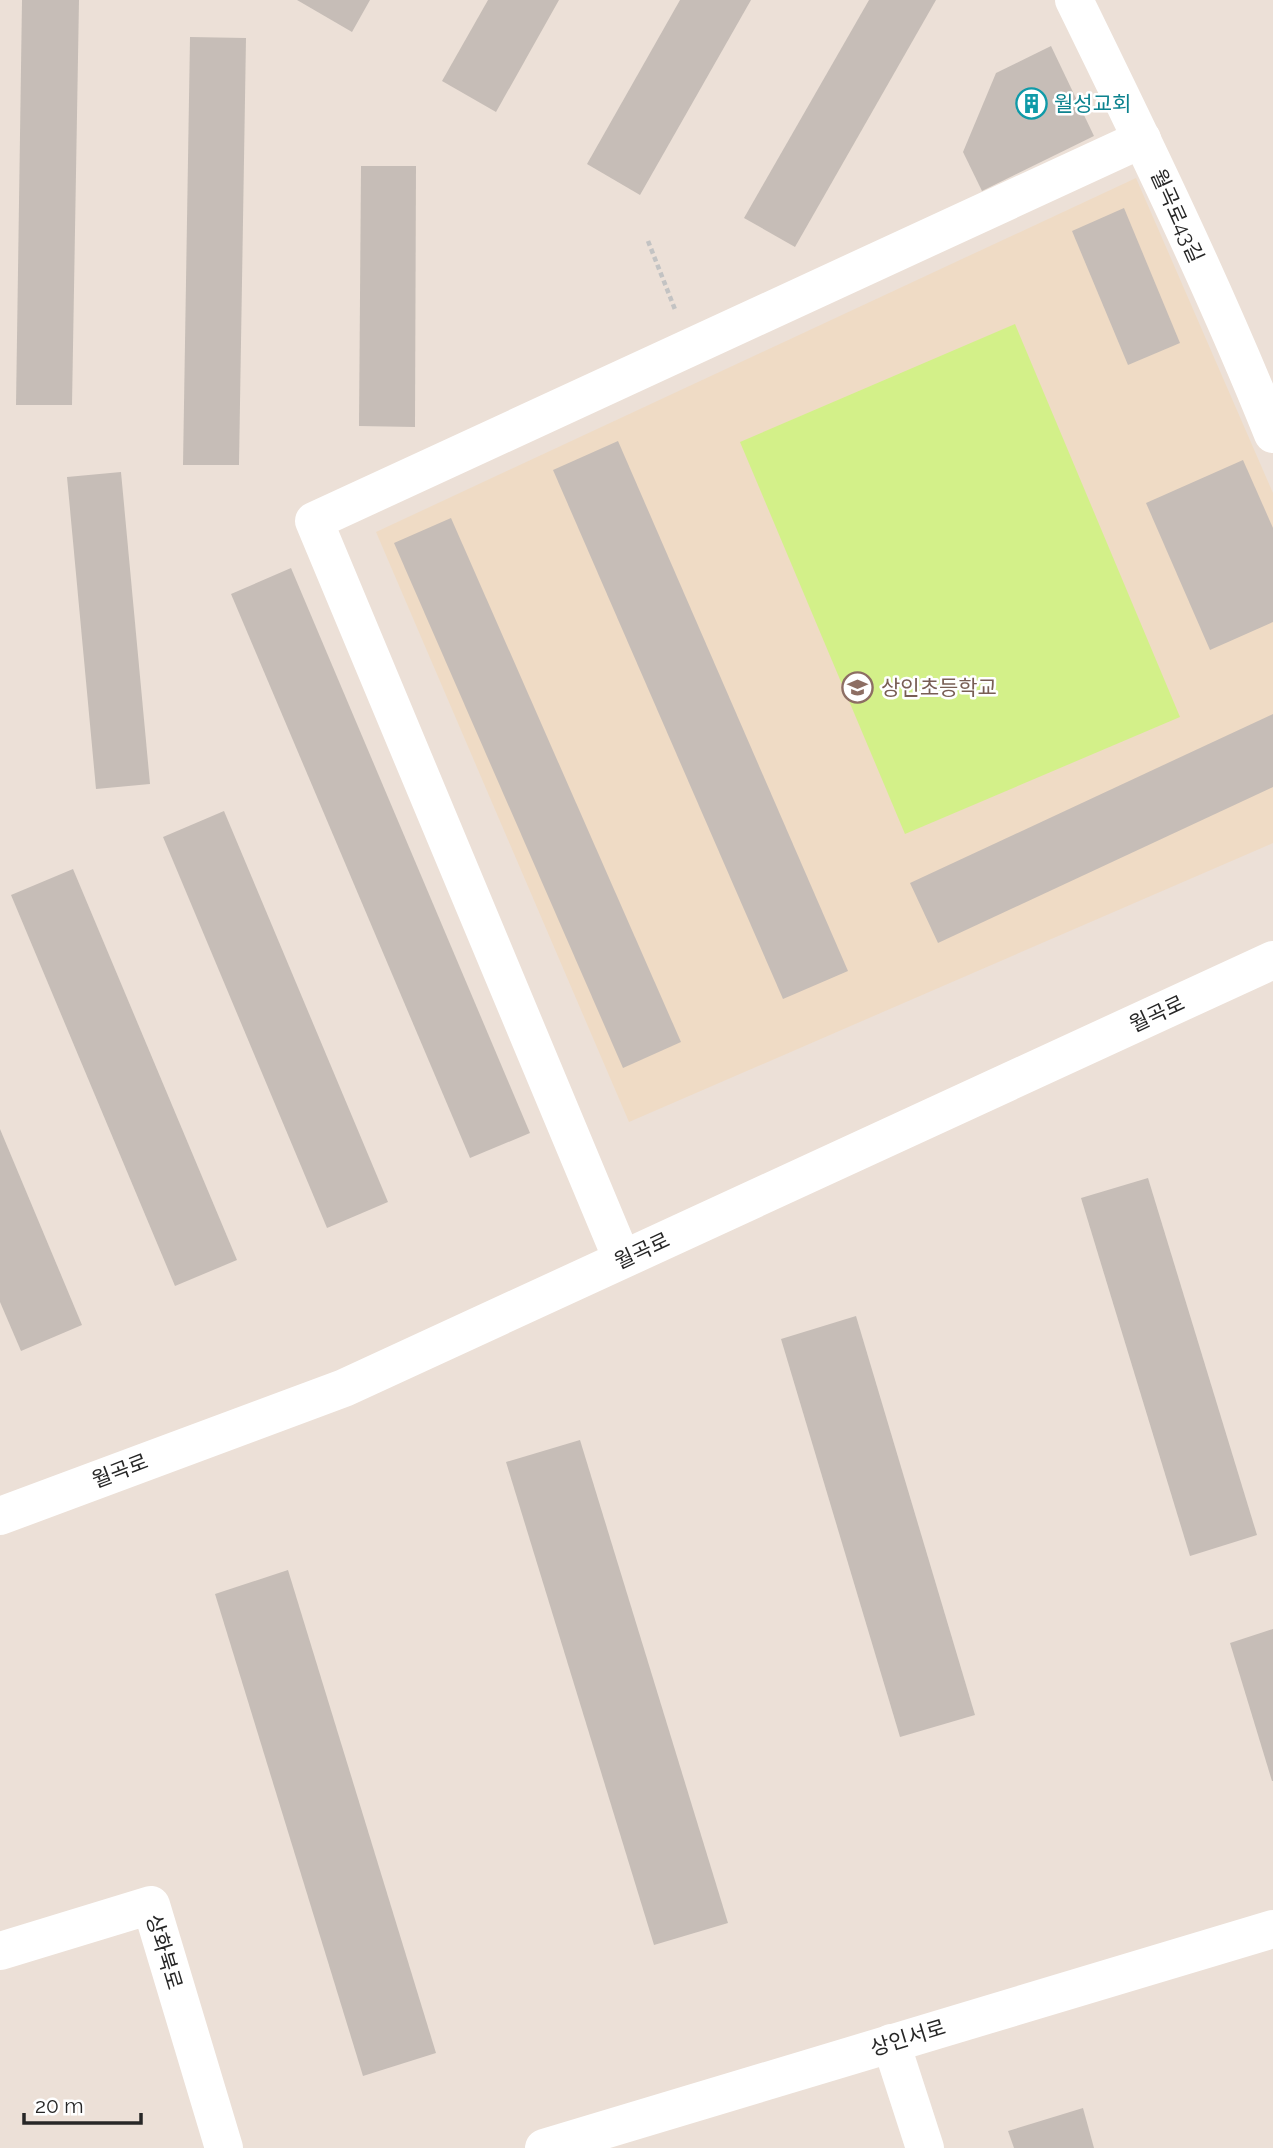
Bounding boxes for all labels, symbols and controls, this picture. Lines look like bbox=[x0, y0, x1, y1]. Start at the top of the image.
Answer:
building icon: 월성교회 bbox=[1014, 87, 1048, 121]
place label: 월성교회 bbox=[1054, 91, 1131, 116]
street label: 월곡로43길 bbox=[1146, 165, 1209, 267]
school or university icon: 상인초등학교 bbox=[841, 671, 875, 705]
place label: 상인초등학교 bbox=[881, 675, 997, 700]
street label: 월곡로 bbox=[1125, 990, 1188, 1037]
street label: 월곡로 bbox=[610, 1227, 673, 1274]
street label: 월곡로 bbox=[88, 1448, 151, 1493]
street label: 상화북로 bbox=[141, 1911, 188, 1992]
street label: 상인서로 bbox=[867, 2014, 948, 2061]
scale bar bbox=[24, 2082, 142, 2126]
text: 20 m bbox=[35, 2093, 83, 2118]

